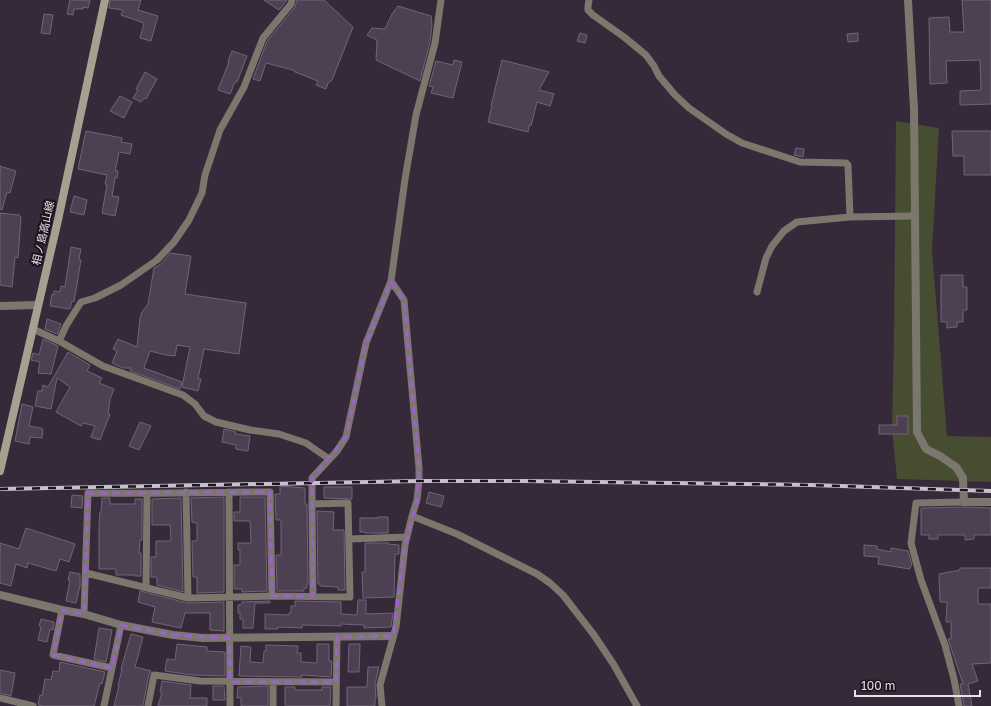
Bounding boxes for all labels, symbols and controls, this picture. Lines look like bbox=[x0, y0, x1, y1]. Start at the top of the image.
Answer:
street label: 相ノ島高山線 bbox=[29, 199, 56, 267]
scale bar bbox=[855, 672, 980, 698]
text: 100 m bbox=[861, 678, 895, 693]

